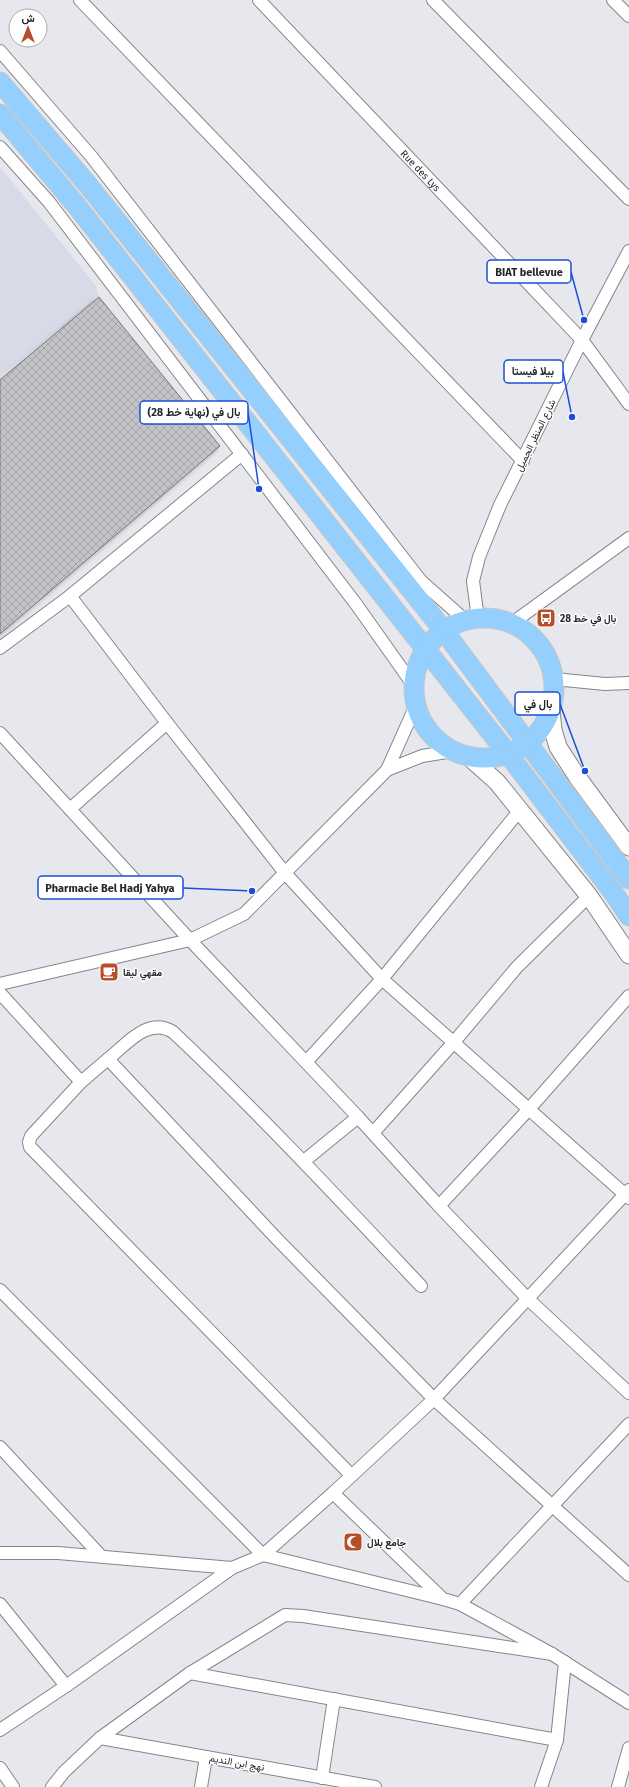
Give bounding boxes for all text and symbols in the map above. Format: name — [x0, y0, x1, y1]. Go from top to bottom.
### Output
north arrow — [8, 8, 48, 48]
text: ش — [21, 12, 35, 25]
street label: Rue des Lys — [398, 148, 443, 194]
callout: BIAT bellevue — [487, 260, 571, 283]
text: BIAT bellevue — [495, 266, 563, 279]
callout: بيلا فيستا — [504, 360, 563, 383]
text: بيلا فيستا — [512, 365, 554, 378]
street label: شارع المنظر الجميل — [513, 397, 559, 473]
callout: بال في (نهاية خط 28) — [140, 401, 248, 424]
text: بال في (نهاية خط 28) — [148, 406, 240, 421]
bus stop icon: بال في خط 28 — [535, 607, 557, 629]
place label: بال في خط 28 — [560, 613, 616, 627]
callout: بال في — [515, 692, 560, 715]
text: بال في — [524, 698, 552, 713]
callout: Pharmacie Bel Hadj Yahya — [38, 876, 183, 899]
text: Pharmacie Bel Hadj Yahya — [45, 882, 175, 895]
cafe icon: مقهي ليقا — [98, 961, 120, 983]
place label: مقهي ليقا — [123, 967, 163, 981]
mosque icon: جامع بلال — [342, 1531, 364, 1553]
place label: جامع بلال — [367, 1537, 406, 1550]
street label: نهج ابن النديم — [208, 1752, 266, 1774]

